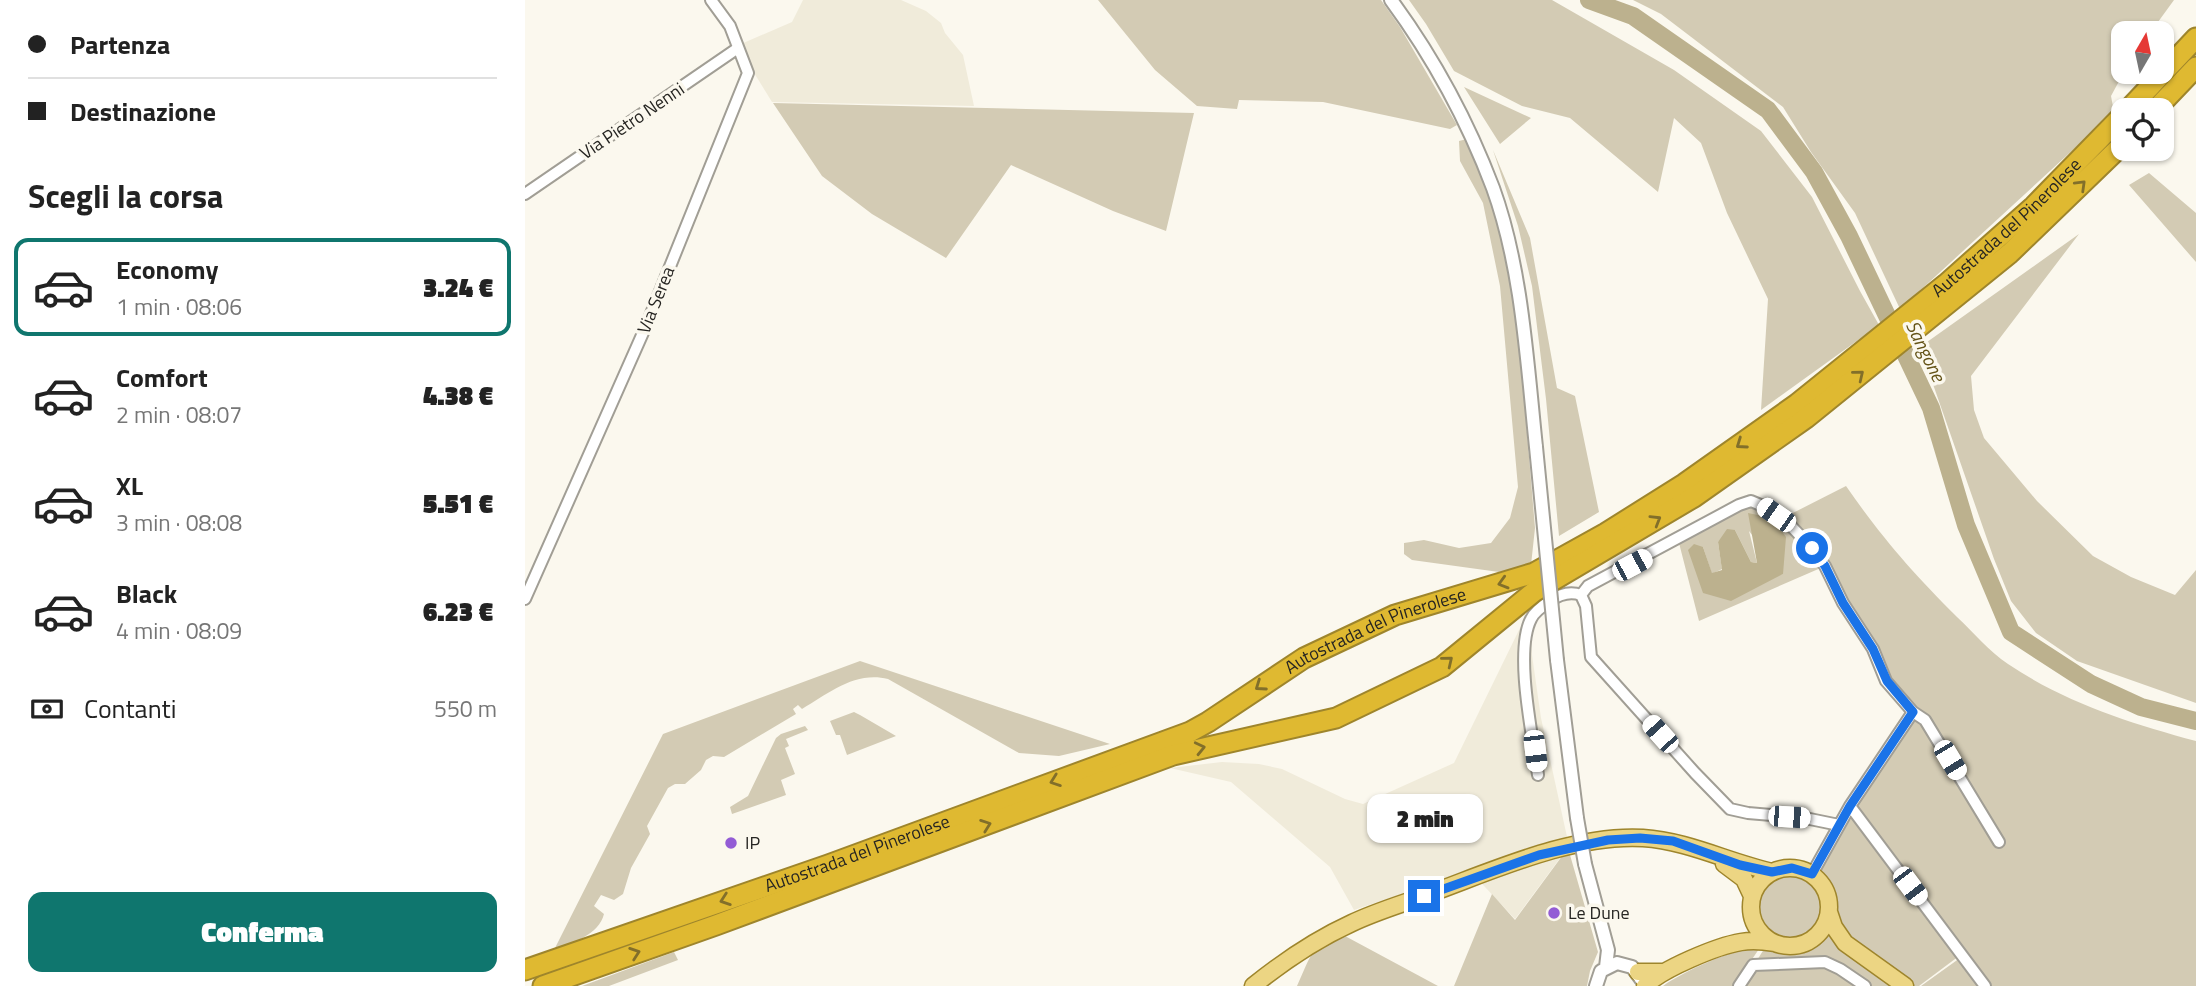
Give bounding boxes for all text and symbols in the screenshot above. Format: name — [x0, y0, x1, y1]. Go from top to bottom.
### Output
north arrow — [2111, 21, 2173, 84]
map controls — [2111, 21, 2174, 161]
text: Partenza — [70, 25, 170, 64]
street label: Via Pietro Nenni — [574, 75, 690, 166]
text: Destinazione — [70, 92, 216, 131]
button: locate — [2111, 98, 2174, 161]
street label: Autostrada del Pinerolese — [1926, 151, 2087, 304]
text: Scegli la corsa — [28, 172, 223, 220]
one-way arrow — [2072, 181, 2085, 194]
text: Economy — [116, 250, 218, 289]
icon: car — [32, 256, 95, 319]
street label: Via Serea — [630, 262, 681, 338]
text: 3.24 € — [423, 268, 493, 307]
text: 1 min · 08:06 — [116, 289, 242, 324]
water label: Sangone — [1899, 315, 1954, 387]
text: Comfort — [116, 358, 208, 397]
icon: car — [32, 364, 95, 427]
one-way arrow — [1852, 371, 1864, 384]
text: 4.38 € — [423, 376, 493, 415]
text: 2 min · 08:07 — [116, 397, 242, 432]
one-way arrow — [1736, 436, 1749, 448]
text: XL — [116, 466, 143, 505]
icon: car — [32, 472, 95, 535]
text: 5.51 € — [423, 484, 493, 523]
car — [1753, 494, 1800, 536]
text: 3 min · 08:08 — [116, 505, 242, 540]
one-way arrow — [1649, 516, 1662, 529]
route start — [1796, 532, 1828, 564]
car — [1609, 546, 1656, 584]
text: Black — [116, 574, 177, 613]
one-way arrow — [1497, 575, 1509, 590]
icon: car — [32, 580, 95, 643]
street label: Autostrada del Pinerolese — [1279, 580, 1469, 680]
text: 6.23 € — [423, 592, 493, 631]
text: 4 min · 08:09 — [116, 613, 242, 648]
one-way arrow — [1441, 657, 1453, 670]
one-way arrow — [1255, 678, 1268, 690]
text: Contanti — [84, 689, 176, 728]
icon: cash — [28, 690, 66, 728]
text: 550 m — [434, 691, 497, 726]
car — [1639, 711, 1682, 757]
car — [1523, 729, 1548, 773]
car — [1931, 737, 1970, 783]
one-way arrow — [1194, 742, 1206, 757]
one-way arrow — [1049, 773, 1061, 787]
callout: 2 min — [1366, 794, 1482, 844]
text: 2 min — [1396, 801, 1454, 836]
car — [1768, 805, 1811, 829]
street label: Autostrada del Pinerolese — [761, 807, 953, 899]
one-way arrow — [979, 819, 991, 833]
place label: IP — [745, 829, 760, 856]
marker: IP — [723, 835, 739, 851]
car — [1889, 863, 1932, 909]
route end — [1408, 880, 1440, 912]
button: Conferma — [28, 892, 497, 972]
one-way arrow — [720, 892, 732, 906]
place label: Le Dune — [1568, 899, 1630, 926]
marker: Le Dune — [1546, 905, 1562, 921]
one-way arrow — [629, 947, 641, 961]

